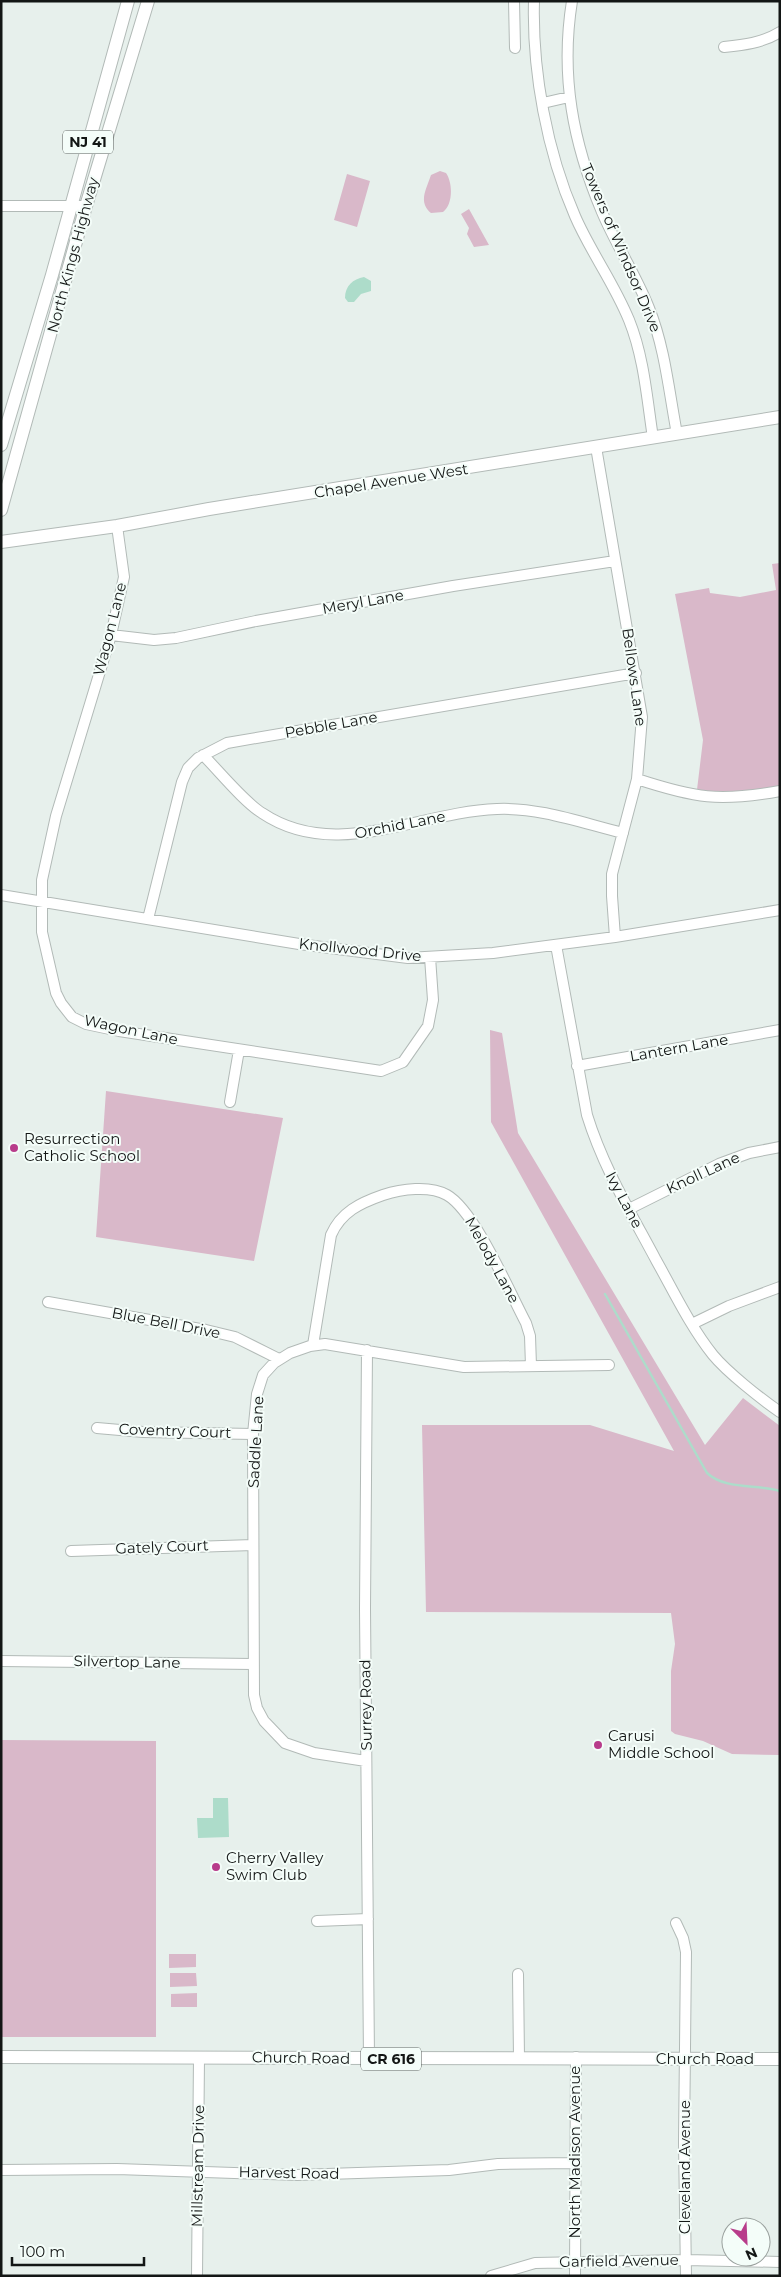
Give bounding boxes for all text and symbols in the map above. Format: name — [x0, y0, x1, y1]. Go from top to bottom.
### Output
road number: NJ 41 — [63, 130, 113, 154]
street label: Towers of Windsor Drive — [577, 161, 666, 335]
street label: North Kings Highway — [43, 174, 103, 335]
street label: Chapel Avenue West — [313, 459, 469, 502]
street label: Wagon Lane — [89, 580, 130, 677]
street label: Meryl Lane — [321, 585, 405, 618]
street label: Bellows Lane — [618, 627, 651, 727]
street label: Pebble Lane — [283, 707, 379, 742]
street label: Orchid Lane — [353, 806, 447, 843]
street label: Knollwood Drive — [298, 934, 422, 965]
street label: Wagon Lane — [83, 1010, 180, 1049]
street label: Lantern Lane — [628, 1030, 730, 1066]
place label: Resurrection Catholic School — [24, 1129, 140, 1165]
marker: Resurrection Catholic School — [8, 1142, 20, 1154]
street label: Knoll Lane — [663, 1147, 743, 1198]
street label: Ivy Lane — [602, 1168, 647, 1231]
street label: Melody Lane — [461, 1213, 524, 1306]
street label: Blue Bell Drive — [110, 1303, 222, 1342]
street label: Saddle Lane — [244, 1395, 267, 1489]
street label: Coventry Court — [118, 1419, 232, 1442]
street label: Gately Court — [115, 1535, 209, 1558]
street label: Silvertop Lane — [73, 1651, 181, 1672]
street label: Surrey Road — [355, 1659, 376, 1751]
place label: Carusi Middle School — [608, 1726, 714, 1762]
marker: Carusi Middle School — [592, 1739, 604, 1751]
place label: Cherry Valley Swim Club — [226, 1848, 324, 1884]
marker: Cherry Valley Swim Club — [210, 1861, 222, 1873]
street label: Church Road — [252, 2047, 350, 2068]
road number: CR 616 — [361, 2048, 421, 2070]
street label: Church Road — [656, 2049, 754, 2068]
street label: North Madison Avenue — [565, 2066, 584, 2238]
street label: Cleveland Avenue — [675, 2100, 694, 2234]
street label: Millstream Drive — [187, 2105, 208, 2227]
street label: Harvest Road — [238, 2162, 340, 2183]
north arrow — [721, 2217, 771, 2267]
scale bar — [12, 2234, 145, 2266]
text: 100 m — [20, 2242, 65, 2261]
text: N — [742, 2243, 760, 2264]
street label: Garfield Avenue — [559, 2250, 679, 2271]

